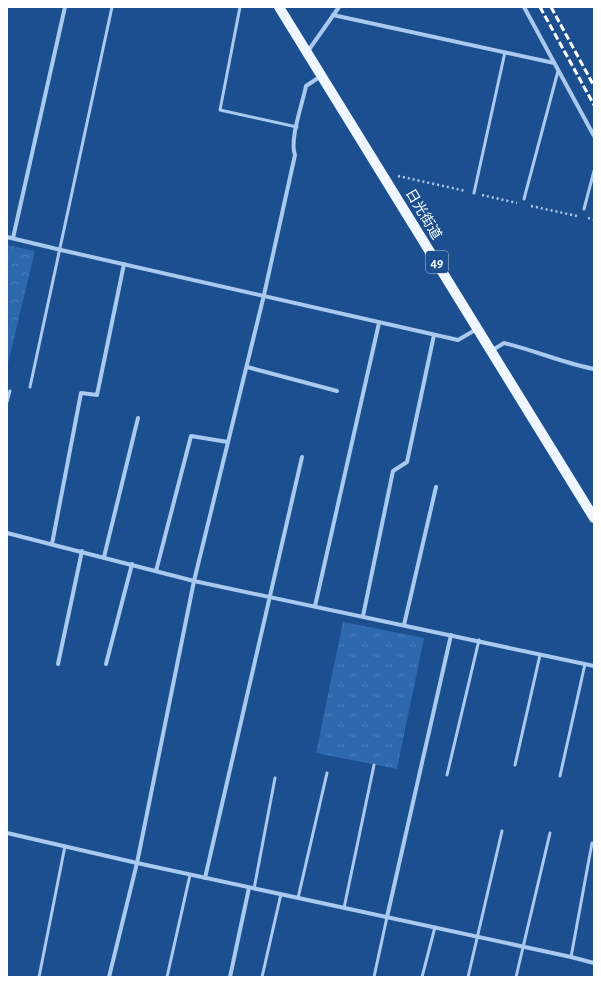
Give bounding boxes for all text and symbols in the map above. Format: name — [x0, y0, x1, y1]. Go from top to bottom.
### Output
street label: 日光街道 — [403, 186, 444, 242]
road number: 49 — [426, 251, 448, 273]

